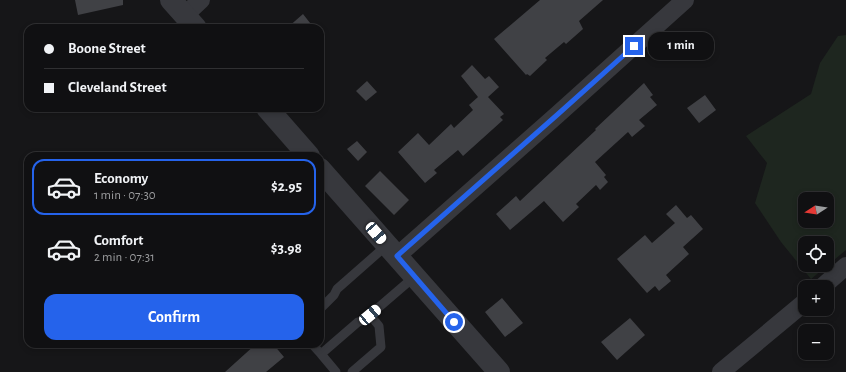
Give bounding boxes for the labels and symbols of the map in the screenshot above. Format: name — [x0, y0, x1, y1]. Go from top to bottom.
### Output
callout: 1 min — [648, 32, 714, 60]
route end — [625, 37, 643, 55]
north arrow — [798, 192, 834, 228]
car — [364, 220, 388, 246]
car — [357, 303, 383, 327]
route start — [445, 313, 463, 331]

